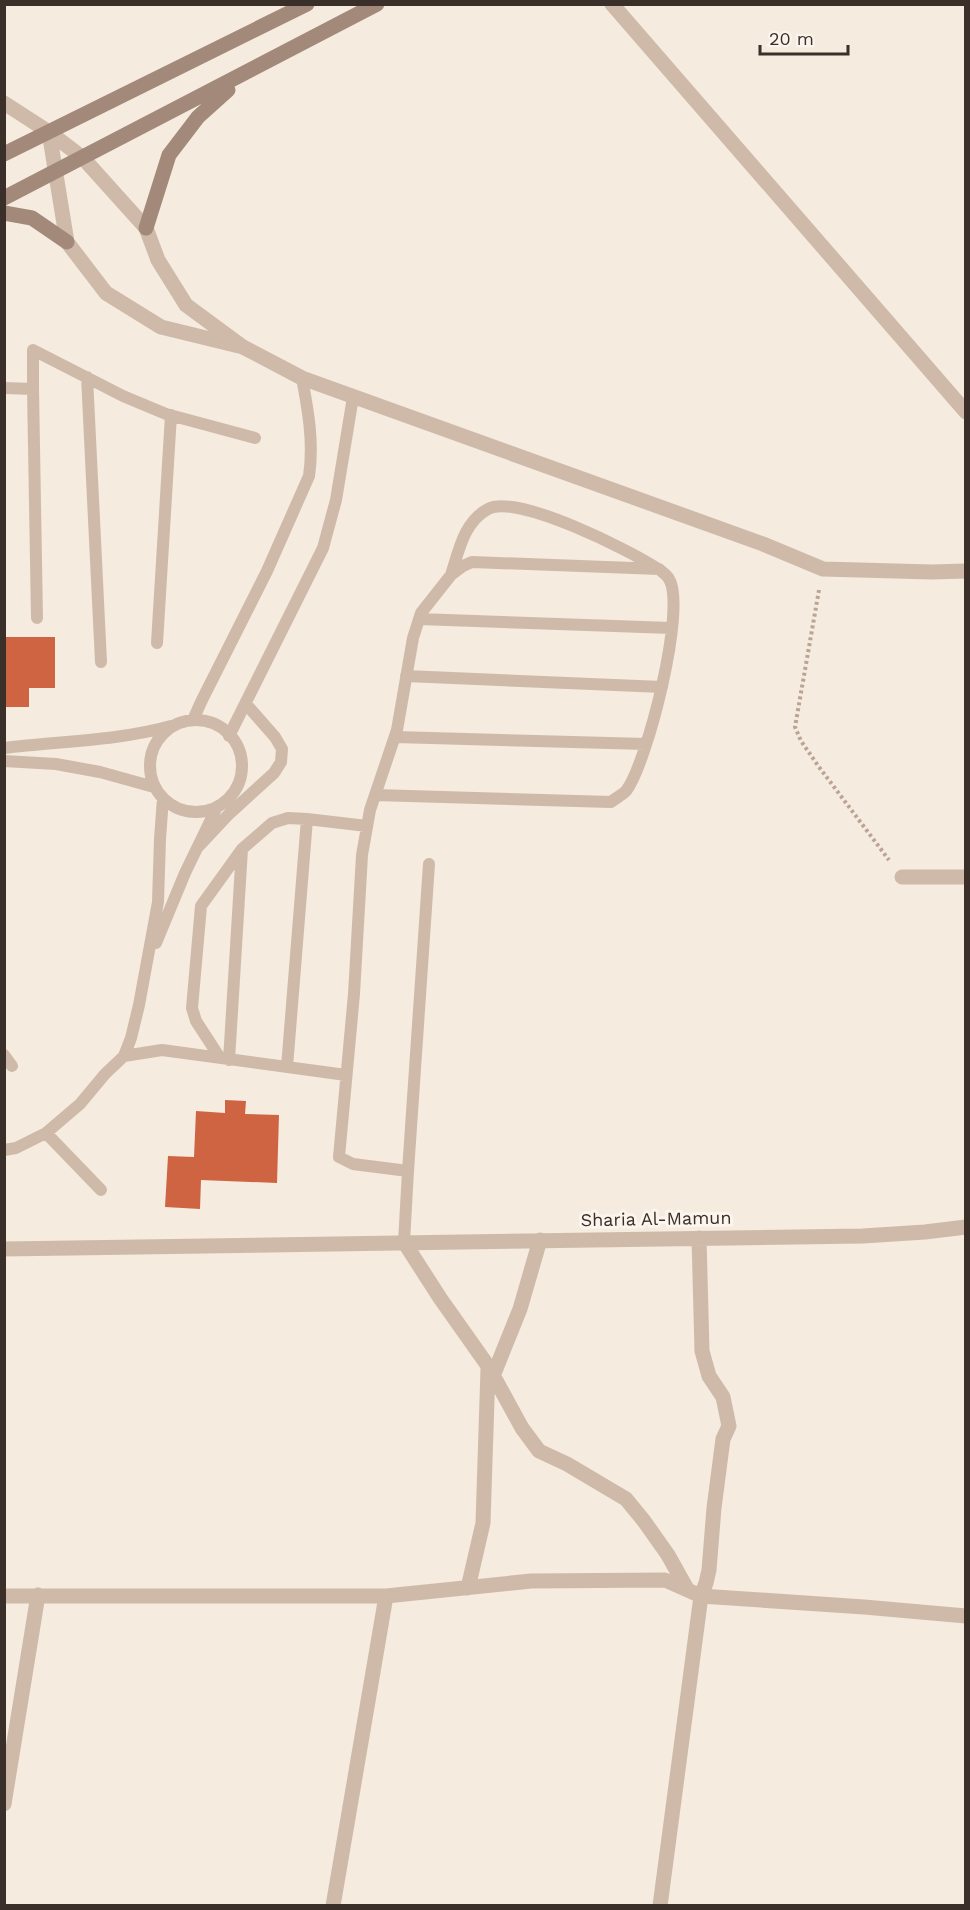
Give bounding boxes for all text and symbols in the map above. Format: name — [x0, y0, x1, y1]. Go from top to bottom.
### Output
scale bar — [760, 18, 848, 56]
text: 20 m — [769, 28, 814, 49]
street label: Sharia Al-Mamun — [580, 1207, 732, 1230]

